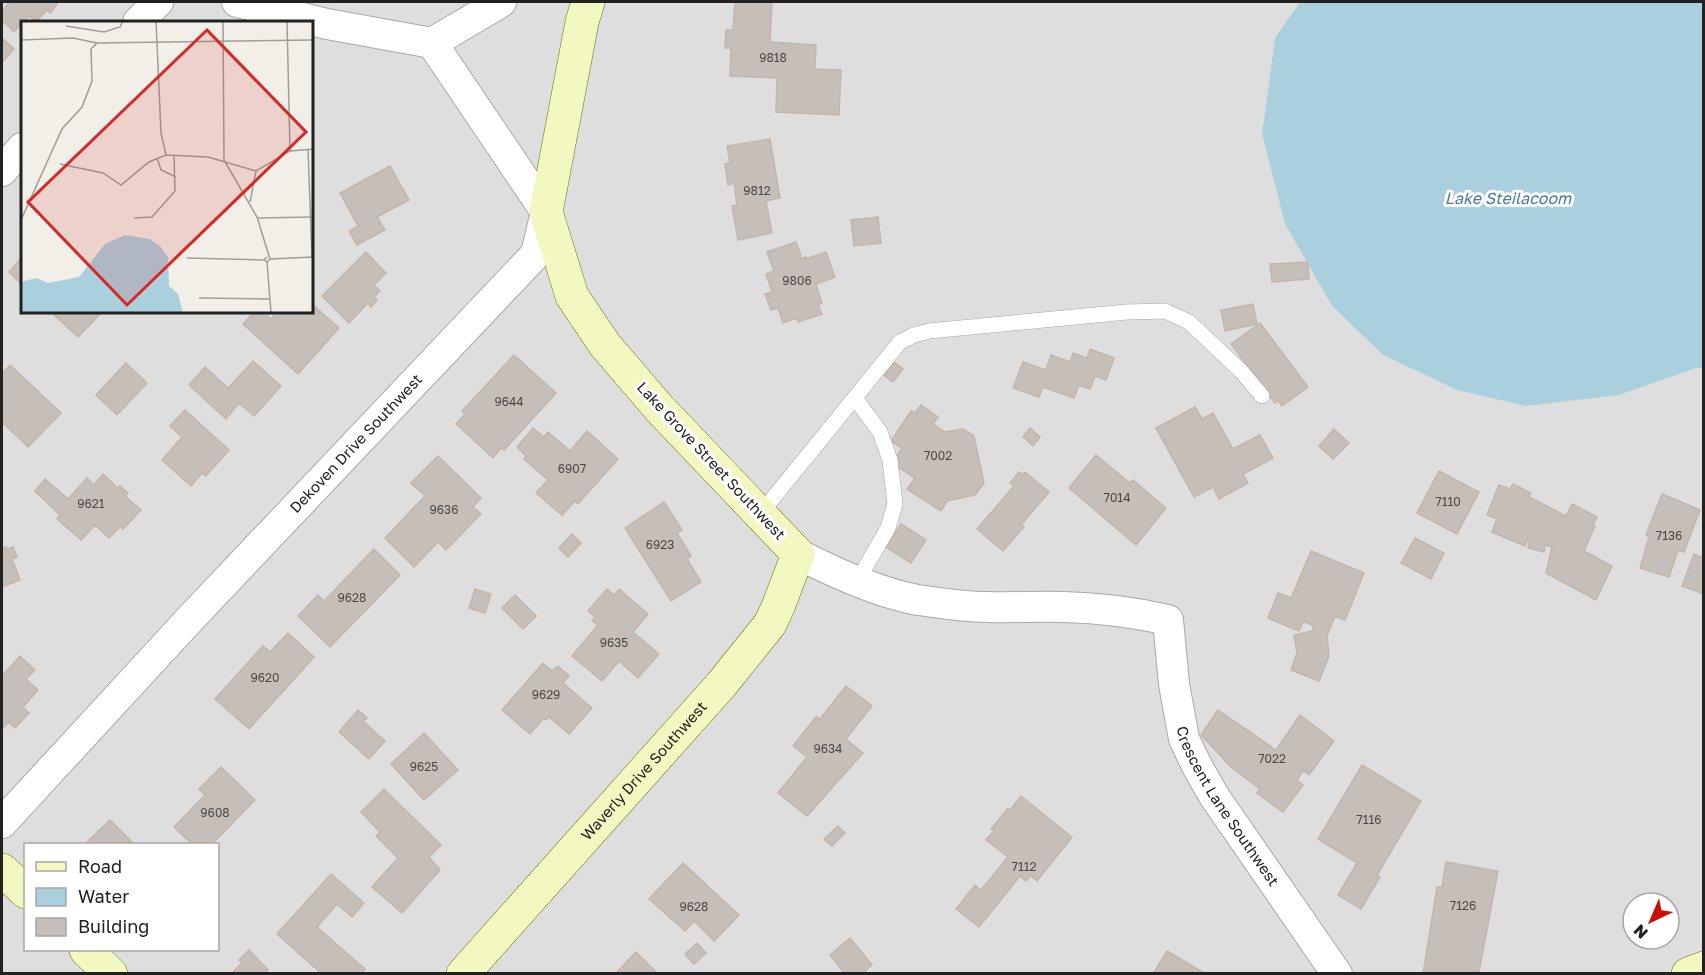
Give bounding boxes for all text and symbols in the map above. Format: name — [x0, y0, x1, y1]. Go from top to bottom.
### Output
inset map — [21, 21, 314, 314]
house number: 9818 — [759, 50, 787, 65]
house number: 9812 — [743, 183, 771, 198]
water label: Lake Steilacoom — [1445, 188, 1572, 208]
house number: 9806 — [782, 273, 812, 288]
street label: Dekoven Drive Southwest — [286, 370, 425, 516]
street label: Lake Grove Street Southwest — [634, 378, 790, 543]
house number: 9644 — [494, 394, 524, 409]
house number: 7002 — [924, 448, 952, 463]
house number: 6907 — [558, 461, 586, 476]
house number: 7014 — [1104, 490, 1130, 505]
house number: 7110 — [1435, 494, 1461, 509]
house number: 9621 — [77, 496, 105, 511]
house number: 9636 — [430, 502, 458, 517]
house number: 7136 — [1656, 528, 1682, 543]
house number: 6923 — [646, 537, 674, 552]
house number: 9628 — [338, 590, 366, 605]
house number: 9635 — [600, 635, 628, 650]
house number: 9620 — [251, 670, 279, 685]
house number: 9629 — [532, 687, 560, 702]
street label: Waverly Drive Southwest — [577, 697, 710, 843]
street label: Crescent Lane Southwest — [1174, 725, 1283, 889]
house number: 9634 — [814, 741, 842, 756]
house number: 7022 — [1258, 751, 1286, 766]
house number: 9625 — [410, 759, 438, 774]
house number: 9608 — [200, 805, 230, 820]
house number: 7116 — [1356, 812, 1382, 827]
legend — [24, 843, 219, 951]
text: Road — [78, 855, 122, 877]
house number: 7112 — [1012, 859, 1037, 874]
text: Water — [78, 885, 129, 907]
north arrow — [1621, 891, 1681, 951]
house number: 7126 — [1450, 898, 1476, 913]
house number: 9628 — [680, 899, 708, 914]
text: Building — [78, 915, 149, 937]
text: N — [1629, 920, 1652, 943]

